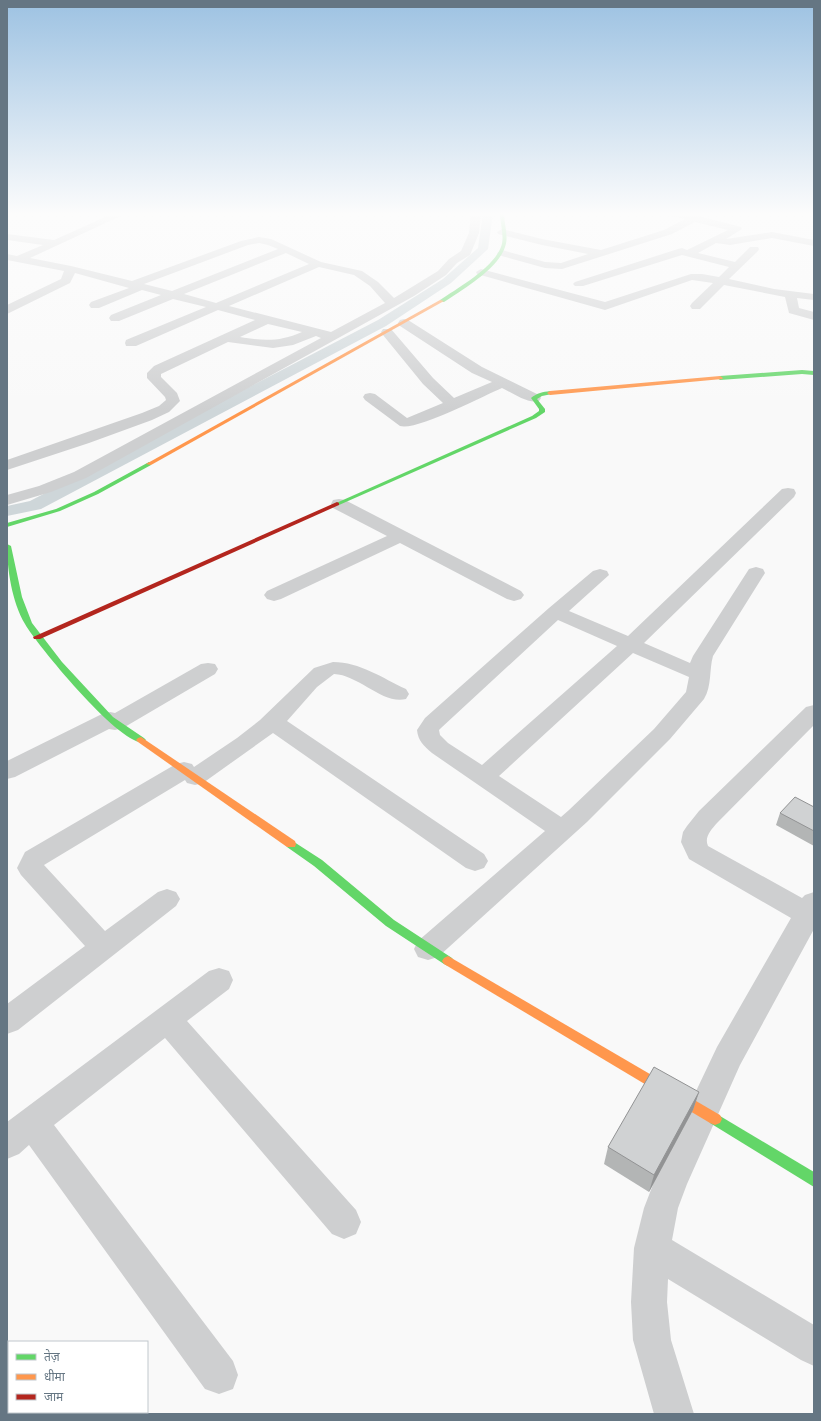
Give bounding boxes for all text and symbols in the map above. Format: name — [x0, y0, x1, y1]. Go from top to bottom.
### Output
legend — [8, 1341, 148, 1413]
text: तेज़ — [44, 1349, 61, 1364]
text: धीमा — [44, 1369, 66, 1384]
text: जाम — [44, 1389, 64, 1404]

